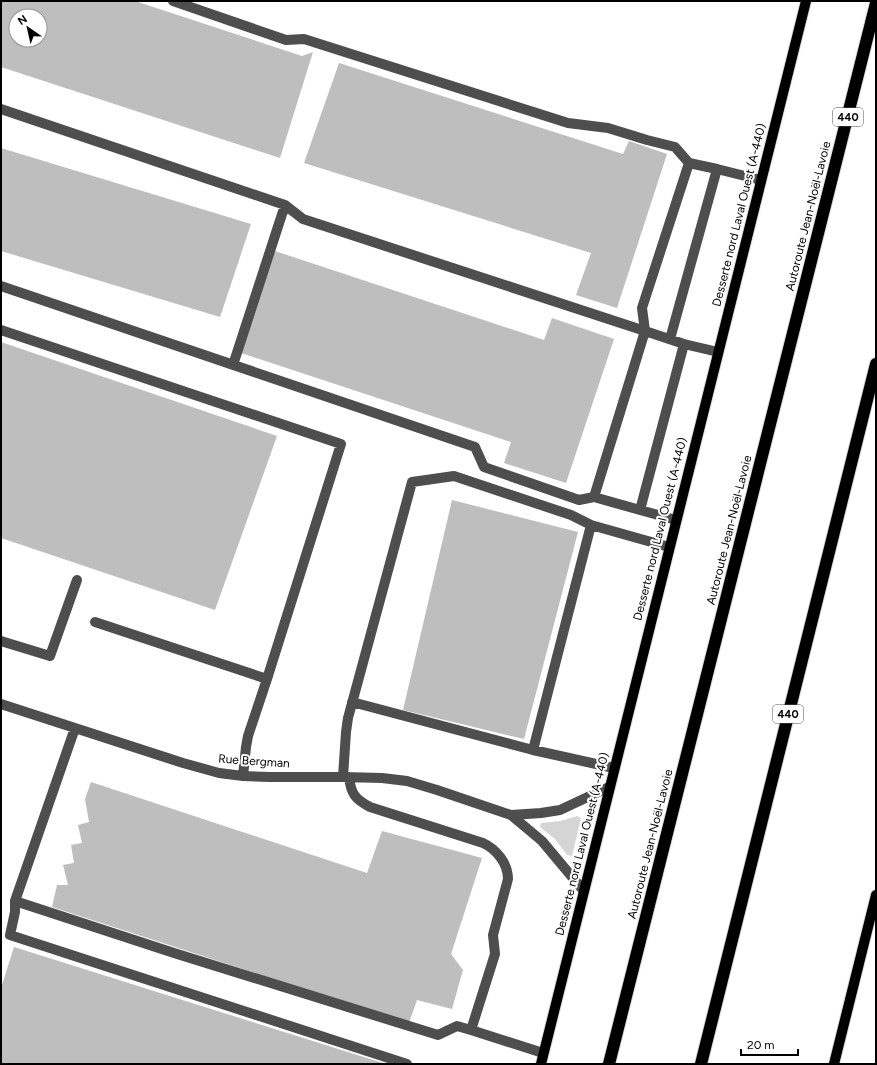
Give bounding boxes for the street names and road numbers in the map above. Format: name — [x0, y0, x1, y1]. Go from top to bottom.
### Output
road number: 440 — [833, 108, 863, 126]
street label: Desserte nord Laval Ouest (A-440) — [709, 122, 769, 308]
street label: Autoroute Jean-Noël-Lavoie — [783, 139, 833, 292]
street label: Desserte nord Laval Ouest (A-440) — [630, 436, 690, 622]
street label: Autoroute Jean-Noël-Lavoie — [704, 453, 754, 606]
road number: 440 — [773, 705, 803, 723]
street label: Desserte nord Laval Ouest (A-440) — [552, 751, 612, 937]
street label: Rue Bergman — [218, 752, 291, 771]
street label: Autoroute Jean-Noël-Lavoie — [625, 767, 675, 920]

